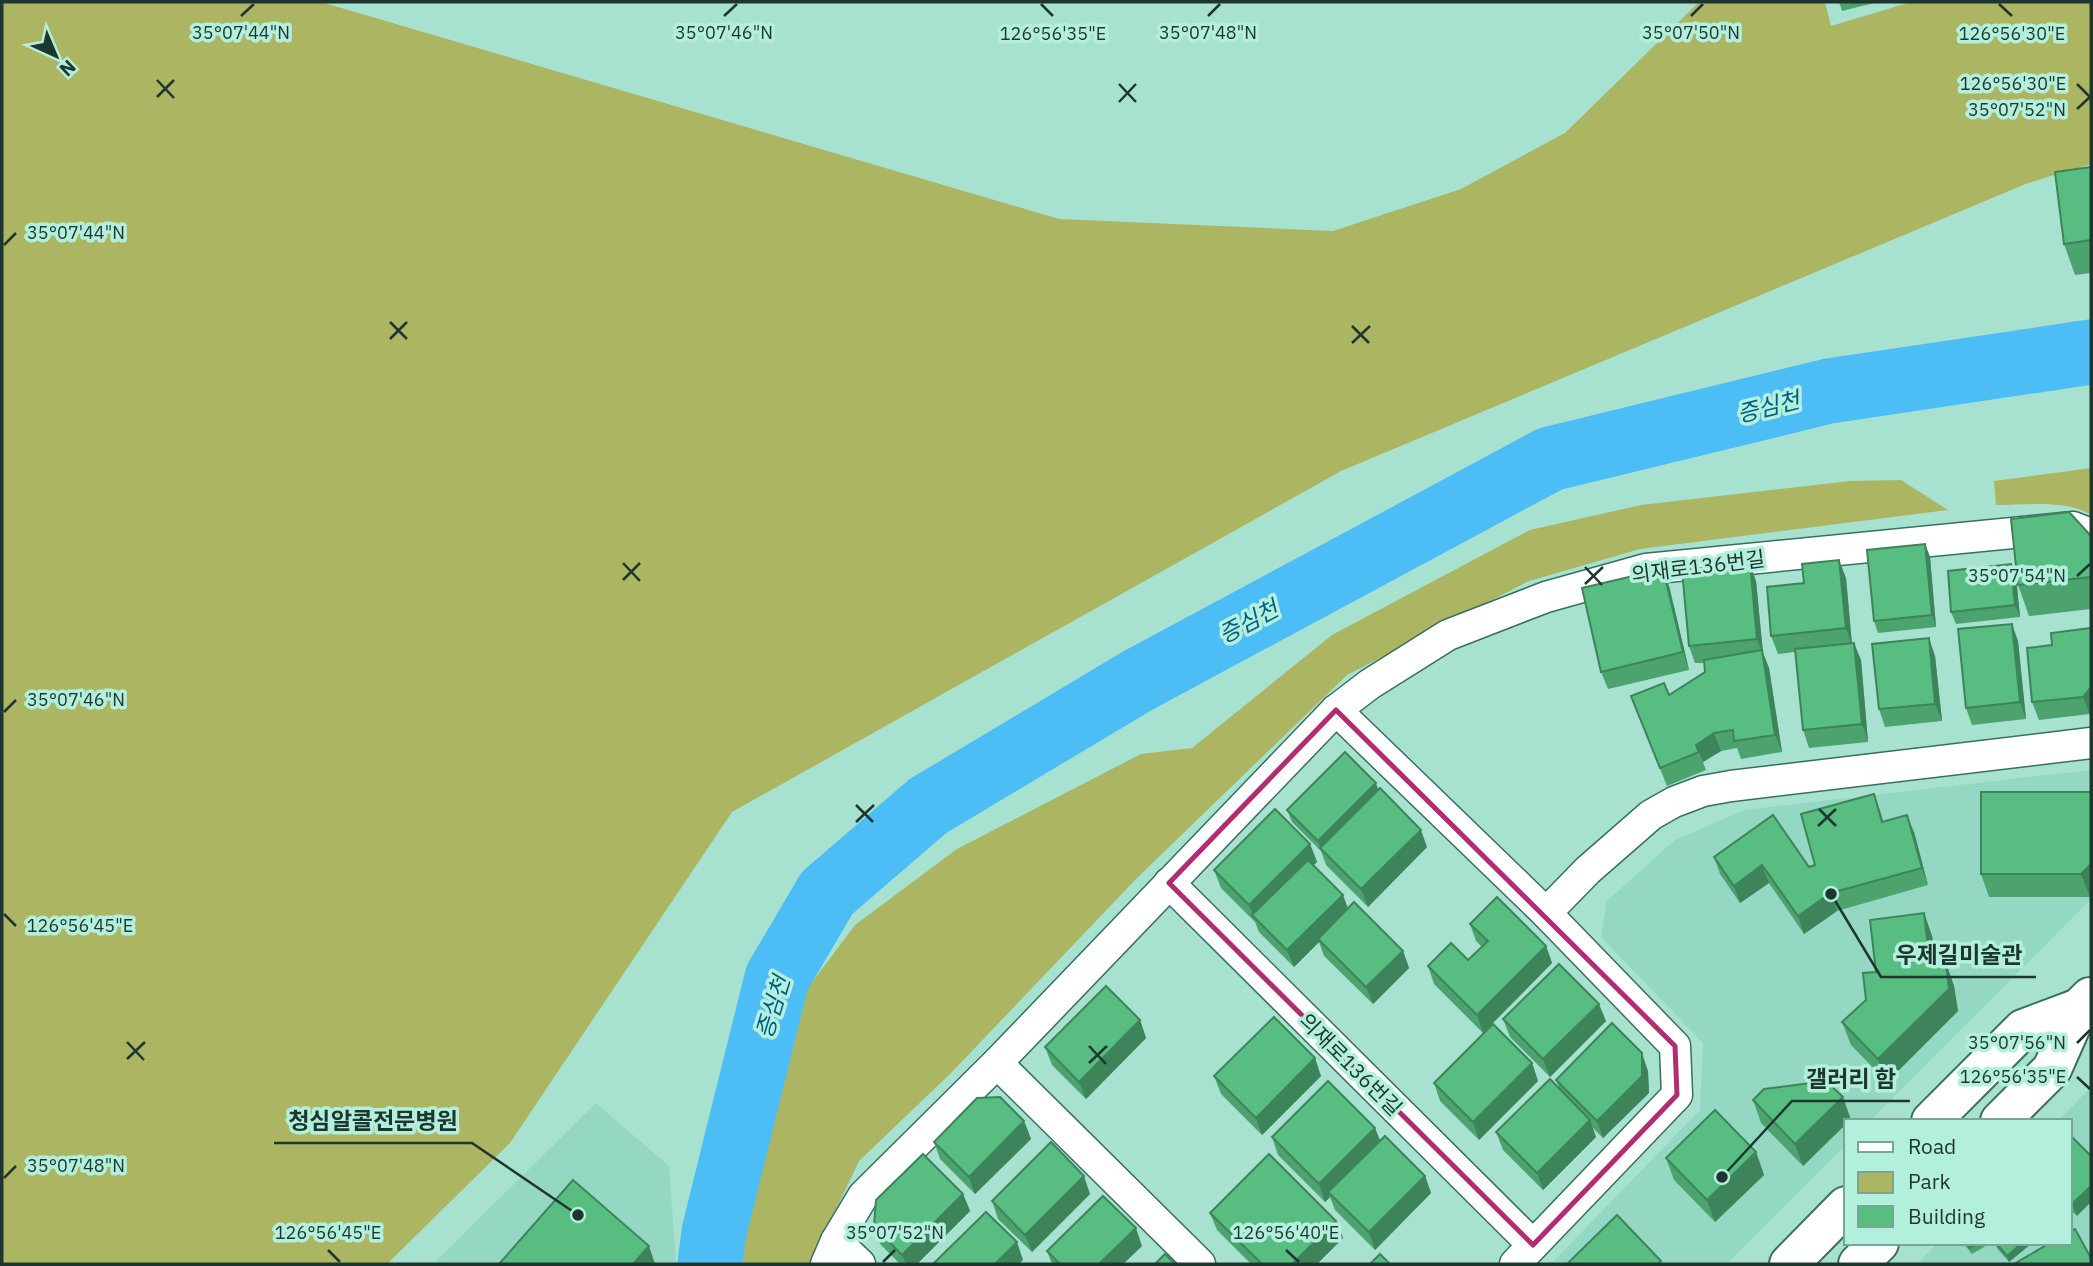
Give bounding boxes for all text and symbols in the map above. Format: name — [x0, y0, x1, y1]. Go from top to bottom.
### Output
north arrow — [21, 21, 91, 91]
text: 35°07'44"N — [192, 21, 290, 44]
text: 35°07'46"N — [675, 21, 773, 44]
text: 35°07'48"N — [1159, 21, 1257, 44]
text: 35°07'50"N — [1642, 21, 1740, 44]
text: 126°56'35"E — [1000, 22, 1106, 45]
text: 126°56'30"E — [1959, 22, 2065, 45]
text: N — [55, 55, 81, 82]
text: 126°56'30"E — [1960, 72, 2066, 95]
text: 35°07'52"N — [1968, 98, 2066, 121]
text: 35°07'44"N — [27, 221, 125, 244]
water label: 증심천 — [1734, 383, 1805, 428]
street label: 의재로136번길 — [1630, 544, 1766, 588]
text: 35°07'54"N — [1968, 564, 2066, 587]
water label: 증심천 — [1213, 592, 1286, 649]
text: 35°07'46"N — [27, 688, 125, 711]
text: 126°56'45"E — [27, 914, 133, 937]
callout: 우제길미술관 — [1881, 933, 2036, 977]
text: 우제길미술관 — [1896, 939, 2022, 969]
water label: 증심천 — [748, 970, 796, 1042]
street label: 의재로136번길 — [1294, 1007, 1408, 1121]
text: 35°07'56"N — [1968, 1031, 2066, 1054]
callout: 갤러리 함 — [1792, 1057, 1910, 1101]
text: 갤러리 함 — [1806, 1063, 1896, 1093]
text: 126°56'35"E — [1960, 1065, 2066, 1088]
callout: 청심알콜전문병원 — [274, 1099, 472, 1143]
text: 청심알콜전문병원 — [288, 1105, 458, 1135]
legend — [1844, 1119, 2072, 1245]
text: Road — [1908, 1132, 1956, 1160]
text: 35°07'48"N — [27, 1154, 125, 1177]
text: Park — [1908, 1167, 1951, 1195]
text: Building — [1908, 1202, 1985, 1230]
text: 126°56'45"E — [275, 1221, 381, 1244]
text: 35°07'52"N — [846, 1221, 944, 1244]
text: 126°56'40"E — [1233, 1221, 1339, 1244]

